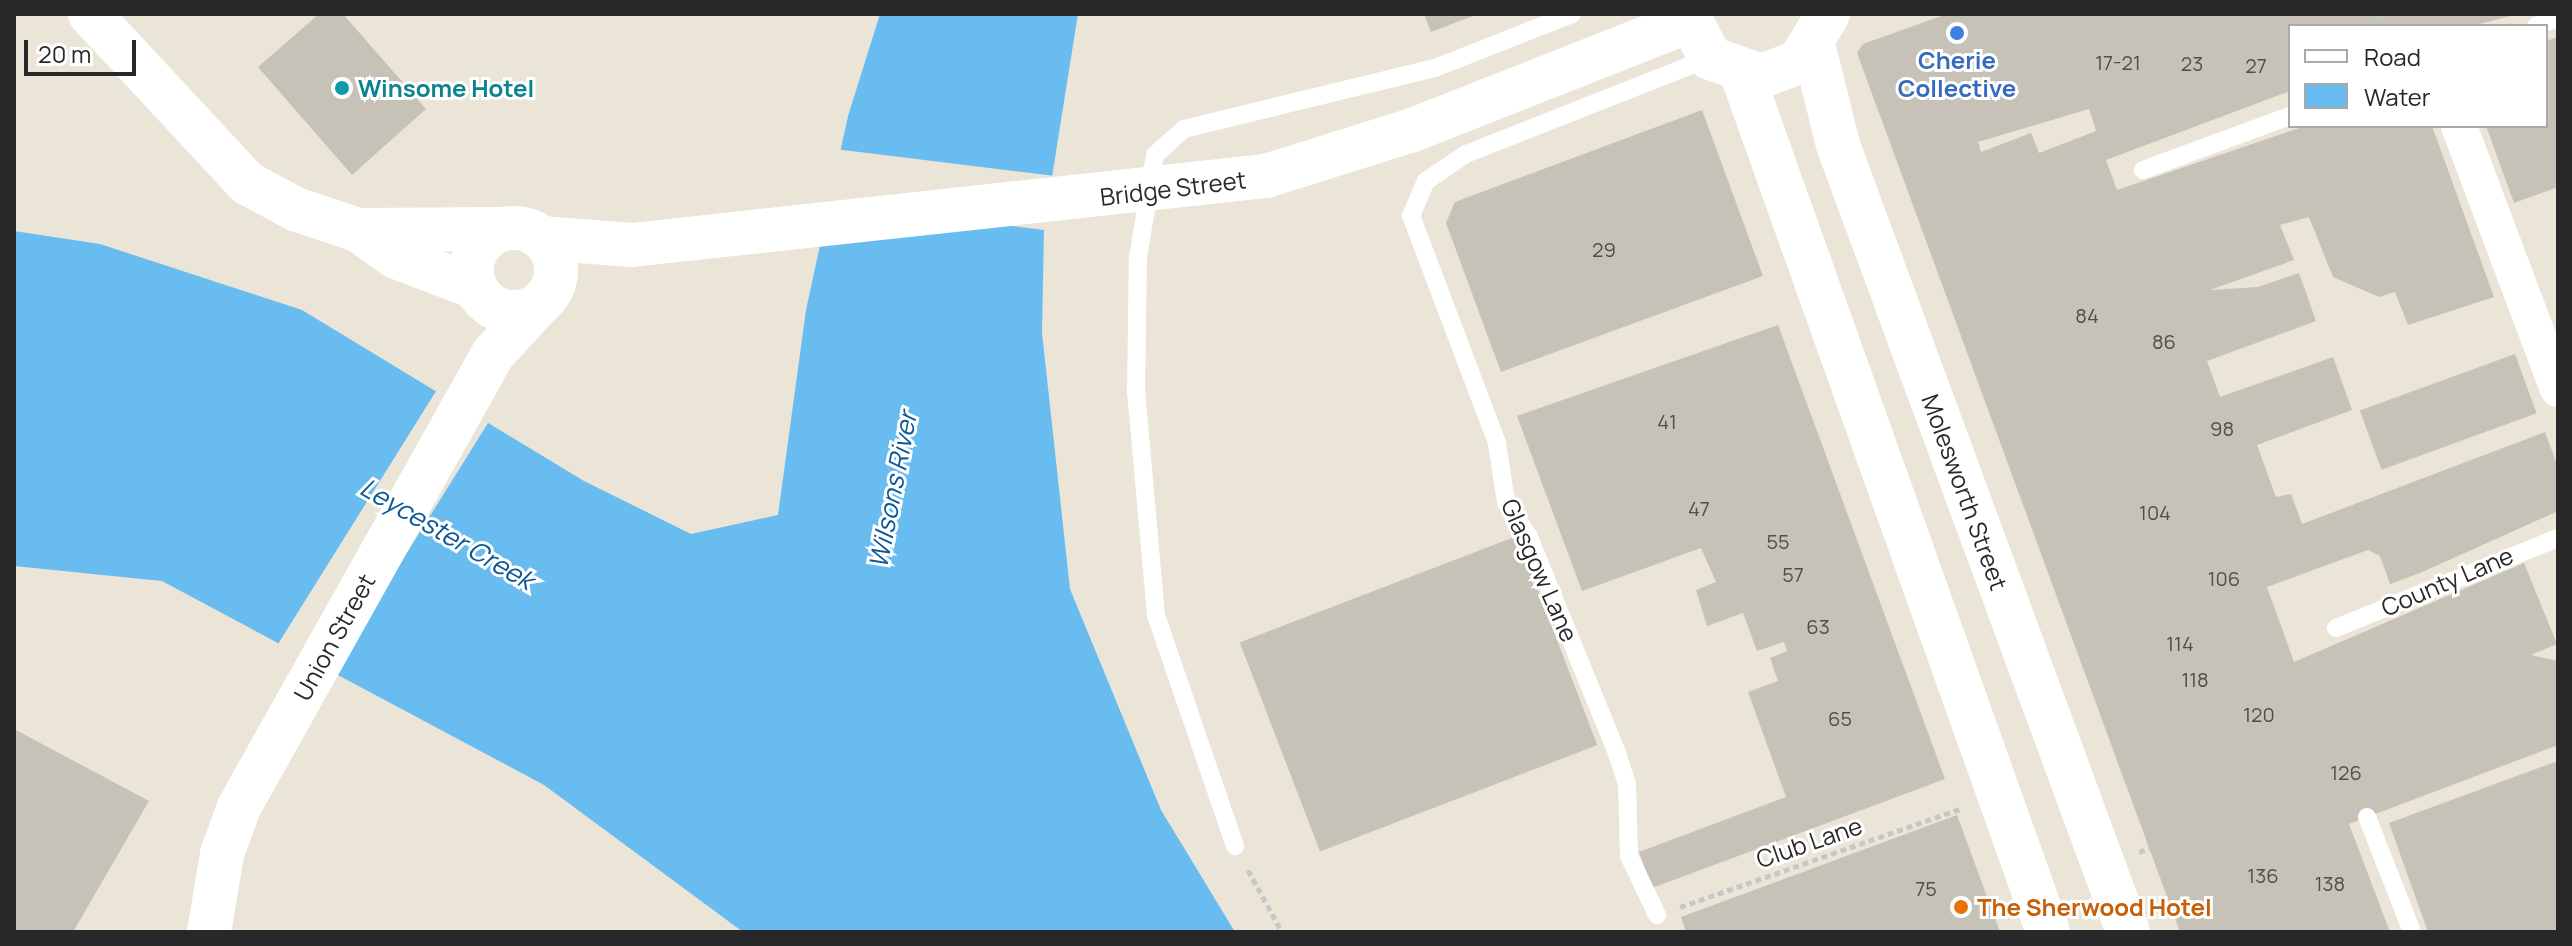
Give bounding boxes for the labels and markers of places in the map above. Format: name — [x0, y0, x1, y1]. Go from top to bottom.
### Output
marker: Cherie Collective — [1948, 24, 1966, 42]
place label: Cherie Collective — [1898, 46, 2016, 102]
place label: Winsome Hotel — [358, 74, 534, 102]
marker: Winsome Hotel — [333, 79, 351, 97]
place label: The Sherwood Hotel — [1977, 893, 2212, 921]
marker: The Sherwood Hotel — [1952, 898, 1970, 916]

